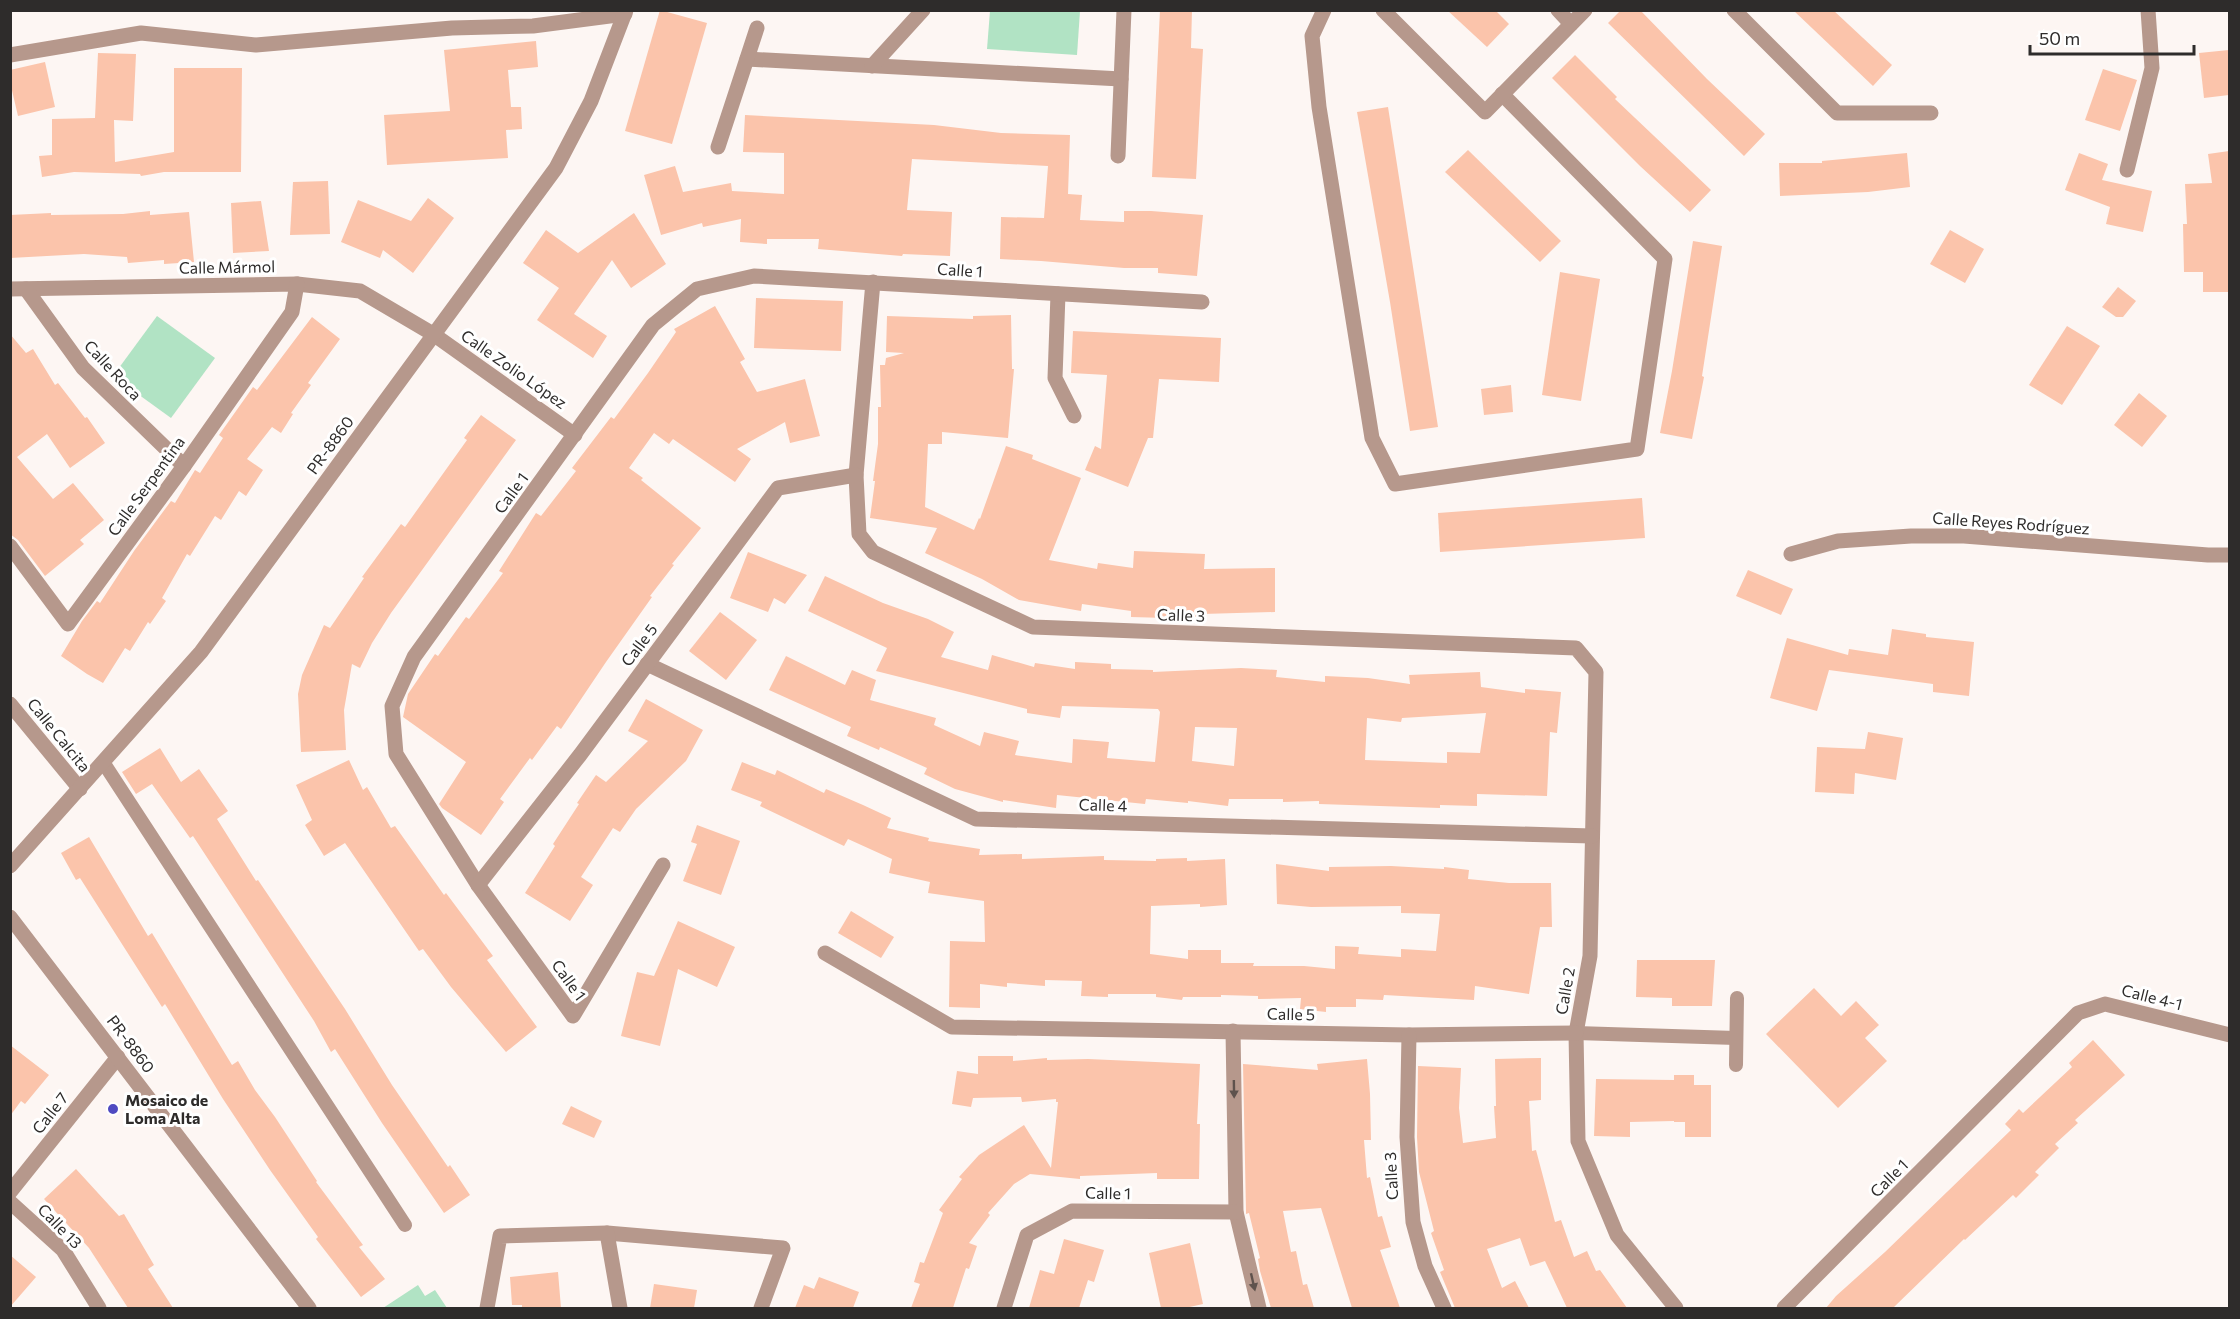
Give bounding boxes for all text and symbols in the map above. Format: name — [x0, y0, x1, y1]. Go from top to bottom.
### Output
scale bar — [2030, 18, 2194, 56]
text: 50 m — [2039, 27, 2080, 49]
street label: Calle Mármol — [179, 256, 275, 277]
street label: Calle 1 — [937, 258, 984, 281]
street label: Calle Zolio López — [458, 325, 571, 412]
street label: Calle Roca — [81, 336, 146, 404]
street label: PR-8860 — [302, 412, 357, 477]
street label: Calle Serpentina — [103, 432, 188, 539]
street label: Calle 1 — [489, 469, 532, 517]
street label: Calle Reyes Rodríguez — [1932, 508, 2090, 537]
street label: Calle 3 — [1157, 604, 1205, 625]
street label: Calle 5 — [617, 620, 661, 670]
street label: Calle Calcita — [24, 694, 95, 775]
street label: Calle 4 — [1078, 794, 1128, 815]
street label: Calle 1 — [548, 956, 591, 1004]
street label: Calle 2 — [1551, 966, 1578, 1016]
street label: Calle 4-1 — [2120, 980, 2185, 1013]
street label: Calle 5 — [1267, 1004, 1315, 1023]
street label: PR-8860 — [104, 1011, 159, 1076]
one-way arrow — [1229, 1080, 1239, 1099]
street label: Calle 7 — [28, 1088, 72, 1137]
place label: Mosaico de Loma Alta — [125, 1090, 208, 1127]
marker: Mosaico de Loma Alta — [106, 1102, 120, 1116]
street label: Calle 3 — [1380, 1152, 1401, 1201]
street label: Calle 1 — [1866, 1155, 1912, 1201]
street label: Calle 1 — [1085, 1183, 1131, 1202]
street label: Calle 13 — [34, 1199, 86, 1252]
one-way arrow — [1248, 1273, 1258, 1291]

